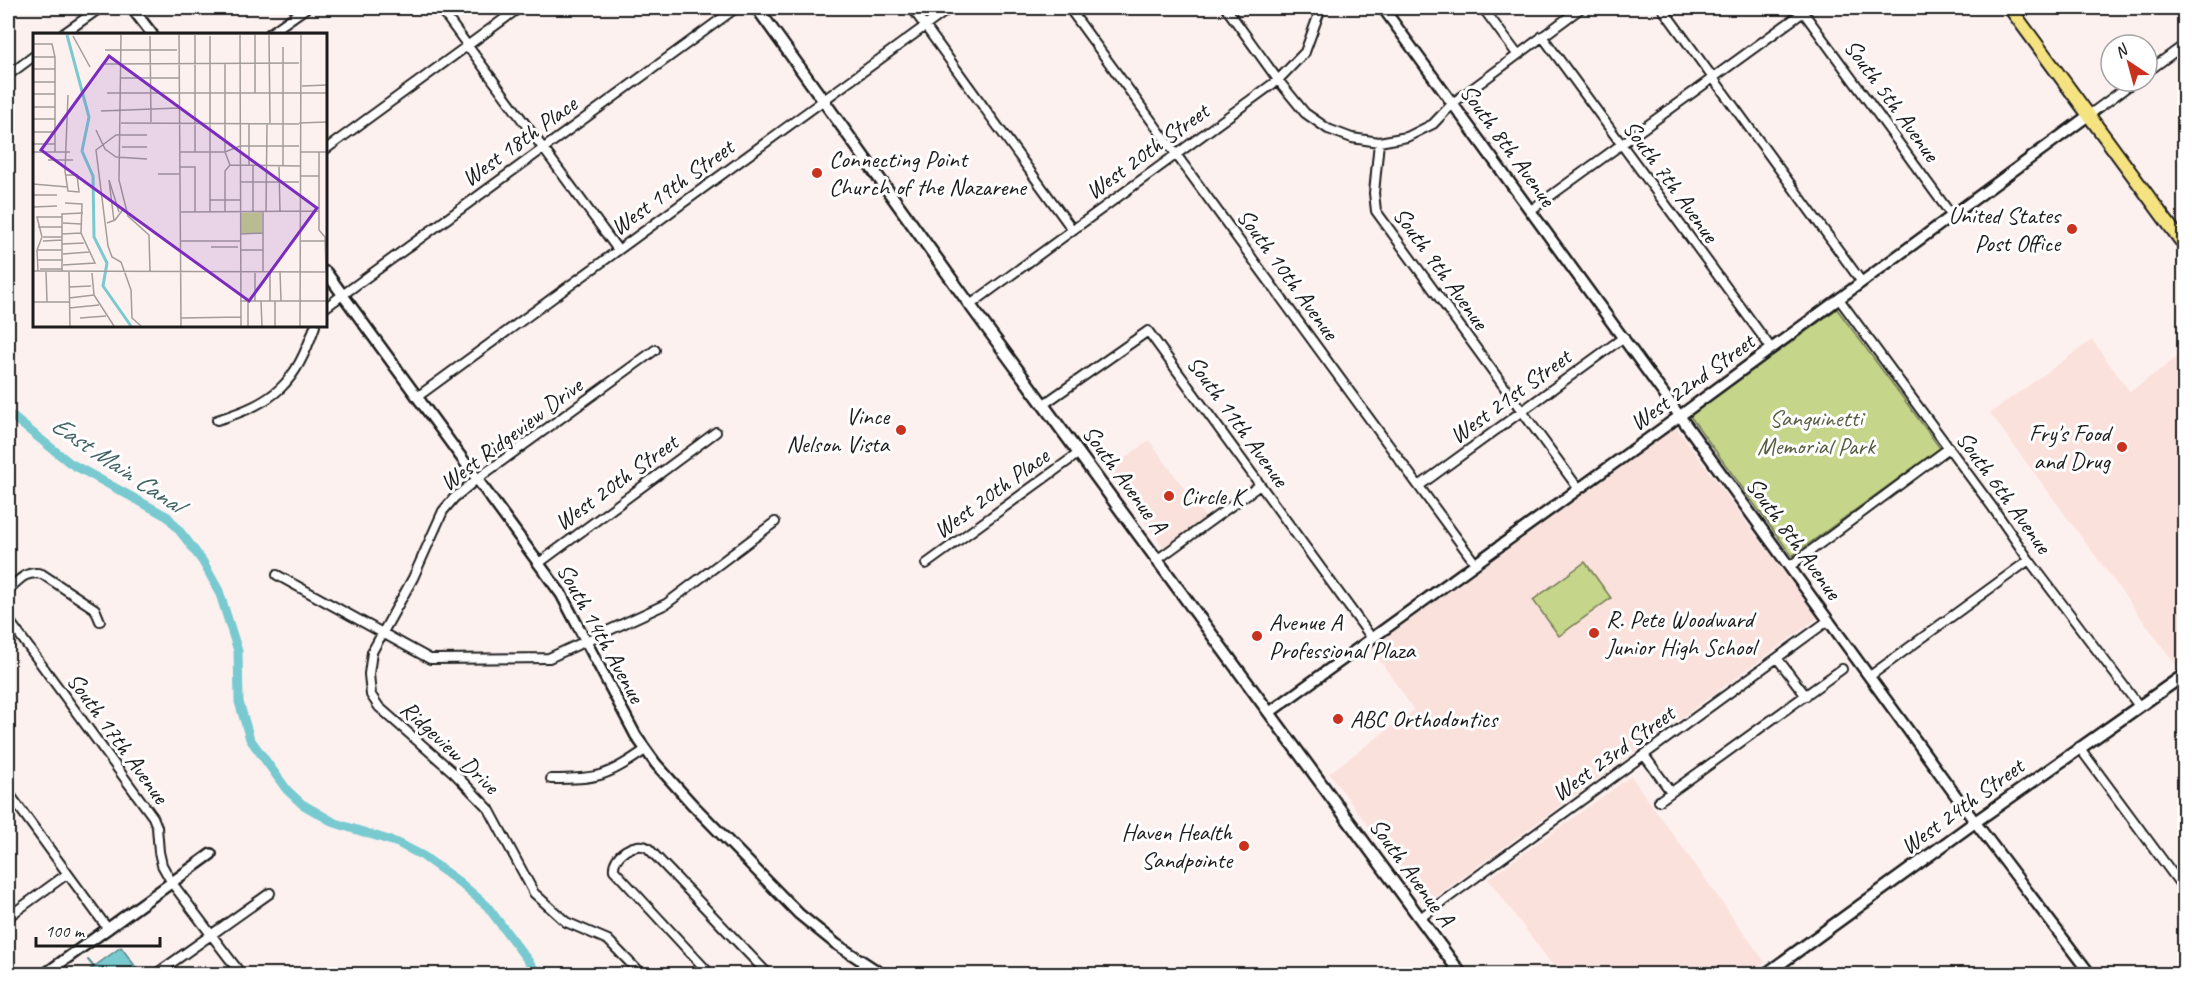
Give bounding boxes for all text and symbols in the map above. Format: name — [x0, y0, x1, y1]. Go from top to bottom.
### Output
inset map — [33, 33, 327, 327]
street label: South 5th Avenue — [1837, 33, 1948, 169]
north arrow — [2099, 33, 2159, 93]
text: N — [2111, 39, 2133, 63]
street label: South 8th Avenue — [1453, 78, 1564, 214]
street label: West 18th Place — [455, 88, 584, 193]
street label: West 20th Street — [1079, 95, 1216, 206]
street label: South 7th Avenue — [1616, 114, 1727, 250]
street label: West 19th Street — [604, 131, 741, 242]
place label: Connecting Point Church of the Nazarene — [829, 144, 1028, 202]
marker: Connecting Point Church of the Nazarene — [810, 166, 824, 180]
place label: United States Post Office — [1948, 200, 2062, 258]
street label: South 9th Avenue — [1386, 201, 1497, 337]
street label: South 10th Avenue — [1230, 203, 1347, 347]
marker: United States Post Office — [2065, 222, 2079, 236]
street label: West 22nd Street — [1624, 326, 1762, 437]
street label: West 21st Street — [1444, 341, 1578, 450]
street label: South 11th Avenue — [1180, 350, 1297, 494]
street label: West Ridgeview Drive — [434, 369, 590, 497]
place label: Vince Nelson Vista — [786, 401, 891, 459]
park label: Sanguinetti Memorial Park — [1757, 403, 1877, 461]
water label: East Main Canal — [45, 408, 196, 525]
place label: Fry's Food and Drug — [2029, 418, 2114, 476]
street label: South Avenue A — [1076, 419, 1175, 540]
marker: Vince Nelson Vista — [894, 423, 908, 437]
street label: South 6th Avenue — [1949, 425, 2060, 561]
street label: West 20th Street — [548, 426, 685, 537]
street label: West 20th Place — [927, 440, 1056, 545]
marker: Fry's Food and Drug — [2115, 440, 2129, 454]
street label: South 8th Avenue — [1739, 471, 1850, 607]
place label: Circle K — [1181, 481, 1249, 511]
marker: Circle K — [1162, 489, 1176, 503]
street label: South 14th Avenue — [550, 558, 653, 710]
place label: R. Pete Woodward Junior High School — [1605, 604, 1760, 662]
place label: Avenue A Professional Plaza — [1269, 607, 1416, 665]
marker: R. Pete Woodward Junior High School — [1587, 626, 1601, 640]
marker: Avenue A Professional Plaza — [1250, 629, 1264, 643]
street label: South 17th Avenue — [60, 667, 177, 811]
street label: Ridgeview Drive — [394, 694, 507, 802]
street label: West 23rd Street — [1546, 697, 1682, 808]
place label: ABC Orthodontics — [1350, 704, 1499, 734]
marker: ABC Orthodontics — [1331, 712, 1345, 726]
street label: West 24th Street — [1894, 750, 2031, 861]
street label: South Avenue A — [1363, 812, 1462, 933]
place label: Haven Health Sandpointe — [1121, 817, 1234, 875]
marker: Haven Health Sandpointe — [1237, 839, 1251, 853]
scale bar — [36, 910, 160, 948]
text: 100 m — [45, 920, 86, 942]

